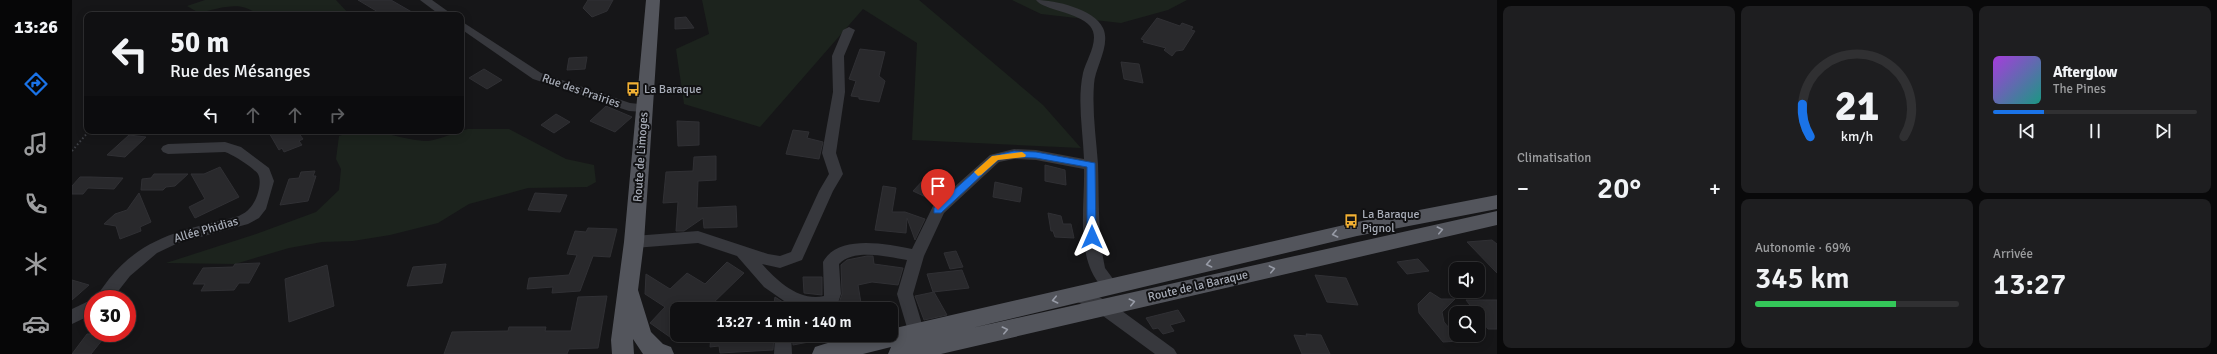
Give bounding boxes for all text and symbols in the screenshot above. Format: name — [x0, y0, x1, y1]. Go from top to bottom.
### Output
text: 13:26 — [14, 16, 58, 38]
text: 50 m — [170, 26, 229, 60]
icon: left — [104, 28, 156, 80]
text: Rue des Mésanges — [170, 60, 310, 82]
text: Afterglow — [2053, 63, 2117, 81]
icon: directions — [22, 70, 50, 98]
street label: Rue des Prairies — [540, 71, 622, 111]
bus stop icon: La Baraque — [625, 81, 641, 97]
text: 21 — [1835, 81, 1879, 132]
text: The Pines — [2053, 81, 2106, 97]
place label: La Baraque — [644, 82, 701, 97]
icon: left — [200, 104, 222, 126]
icon: ahead — [242, 104, 264, 126]
icon: ahead — [284, 104, 306, 126]
icon: right — [326, 104, 348, 126]
street label: Route de Limoges — [630, 111, 652, 203]
icon: previous — [2016, 120, 2038, 142]
icon: pause — [2084, 120, 2106, 142]
icon: next — [2152, 120, 2174, 142]
text: km/h — [1841, 128, 1873, 145]
icon: music — [22, 130, 50, 158]
text: Climatisation — [1517, 150, 1591, 166]
pin — [921, 169, 955, 210]
text: 20° — [1597, 170, 1641, 207]
icon: arrive — [927, 175, 949, 197]
text: − — [1517, 175, 1529, 202]
text: + — [1709, 175, 1721, 202]
icon: phone — [22, 190, 50, 218]
place label: La Baraque Pignol — [1362, 207, 1419, 236]
bus stop icon: La Baraque Pignol — [1343, 213, 1359, 229]
street label: Allée Phidias — [172, 214, 240, 246]
position arrow — [1071, 216, 1113, 258]
one-way arrow — [1437, 226, 1443, 234]
one-way arrow — [1332, 230, 1338, 238]
text: Autonomie · 69% — [1755, 240, 1851, 256]
text: Arrivée — [1993, 246, 2033, 262]
icon: climate — [22, 250, 50, 278]
one-way arrow — [1206, 259, 1213, 268]
text: 345 km — [1755, 260, 1850, 297]
map controls — [1449, 262, 1485, 342]
button: sound — [1449, 262, 1485, 298]
one-way arrow — [1269, 265, 1276, 274]
text: 13:27 — [1993, 266, 2066, 303]
street label: Route de la Baraque — [1146, 267, 1250, 305]
speed limit sign: 30 — [84, 290, 136, 342]
one-way arrow — [1052, 295, 1058, 303]
one-way arrow — [1129, 298, 1135, 306]
button: search — [1449, 306, 1485, 342]
icon: car — [22, 310, 50, 338]
text: 13:27 · 1 min · 140 m — [717, 313, 851, 331]
one-way arrow — [1002, 327, 1008, 335]

